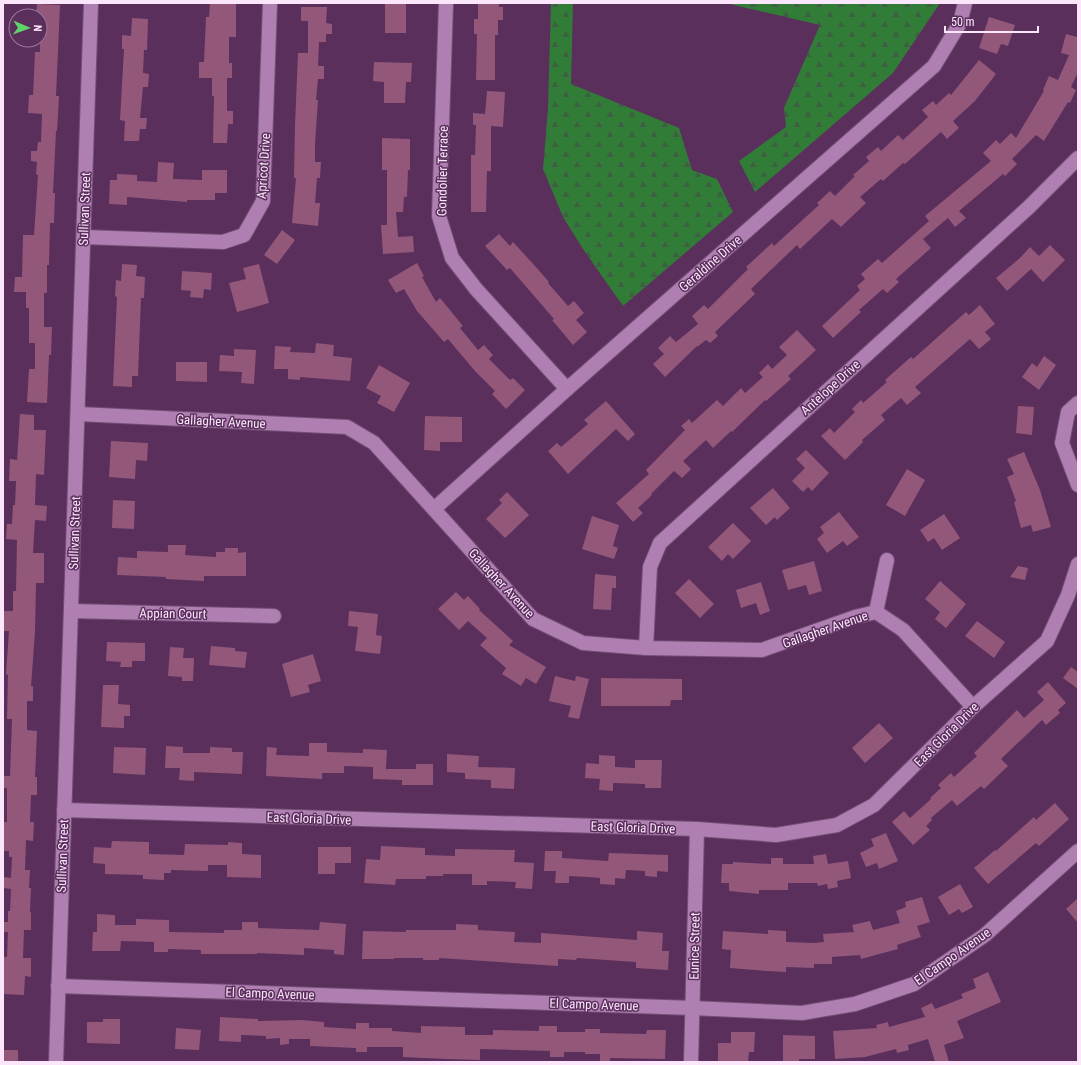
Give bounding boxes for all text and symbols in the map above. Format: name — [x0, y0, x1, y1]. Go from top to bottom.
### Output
north arrow — [8, 8, 48, 48]
scale bar — [945, 8, 1038, 34]
text: 50 m — [951, 15, 975, 29]
text: N — [31, 25, 44, 32]
street label: Gondolier Terrace — [434, 126, 451, 216]
street label: Apricot Drive — [254, 133, 273, 200]
street label: Sullivan Street — [76, 172, 93, 246]
street label: Geraldine Drive — [676, 232, 744, 294]
street label: Antelope Drive — [798, 357, 863, 418]
street label: Gallagher Avenue — [176, 412, 266, 431]
street label: Sullivan Street — [66, 496, 83, 570]
street label: Gallagher Avenue — [466, 546, 538, 621]
street label: Appian Court — [139, 605, 207, 622]
street label: Gallagher Avenue — [781, 608, 870, 651]
street label: East Gloria Drive — [911, 699, 982, 770]
street label: East Gloria Drive — [266, 810, 352, 827]
street label: Sullivan Street — [54, 819, 71, 893]
street label: East Gloria Drive — [590, 819, 676, 836]
street label: Eunice Street — [686, 912, 703, 980]
street label: El Campo Avenue — [911, 925, 993, 988]
street label: El Campo Avenue — [225, 984, 315, 1003]
street label: El Campo Avenue — [549, 995, 639, 1014]

